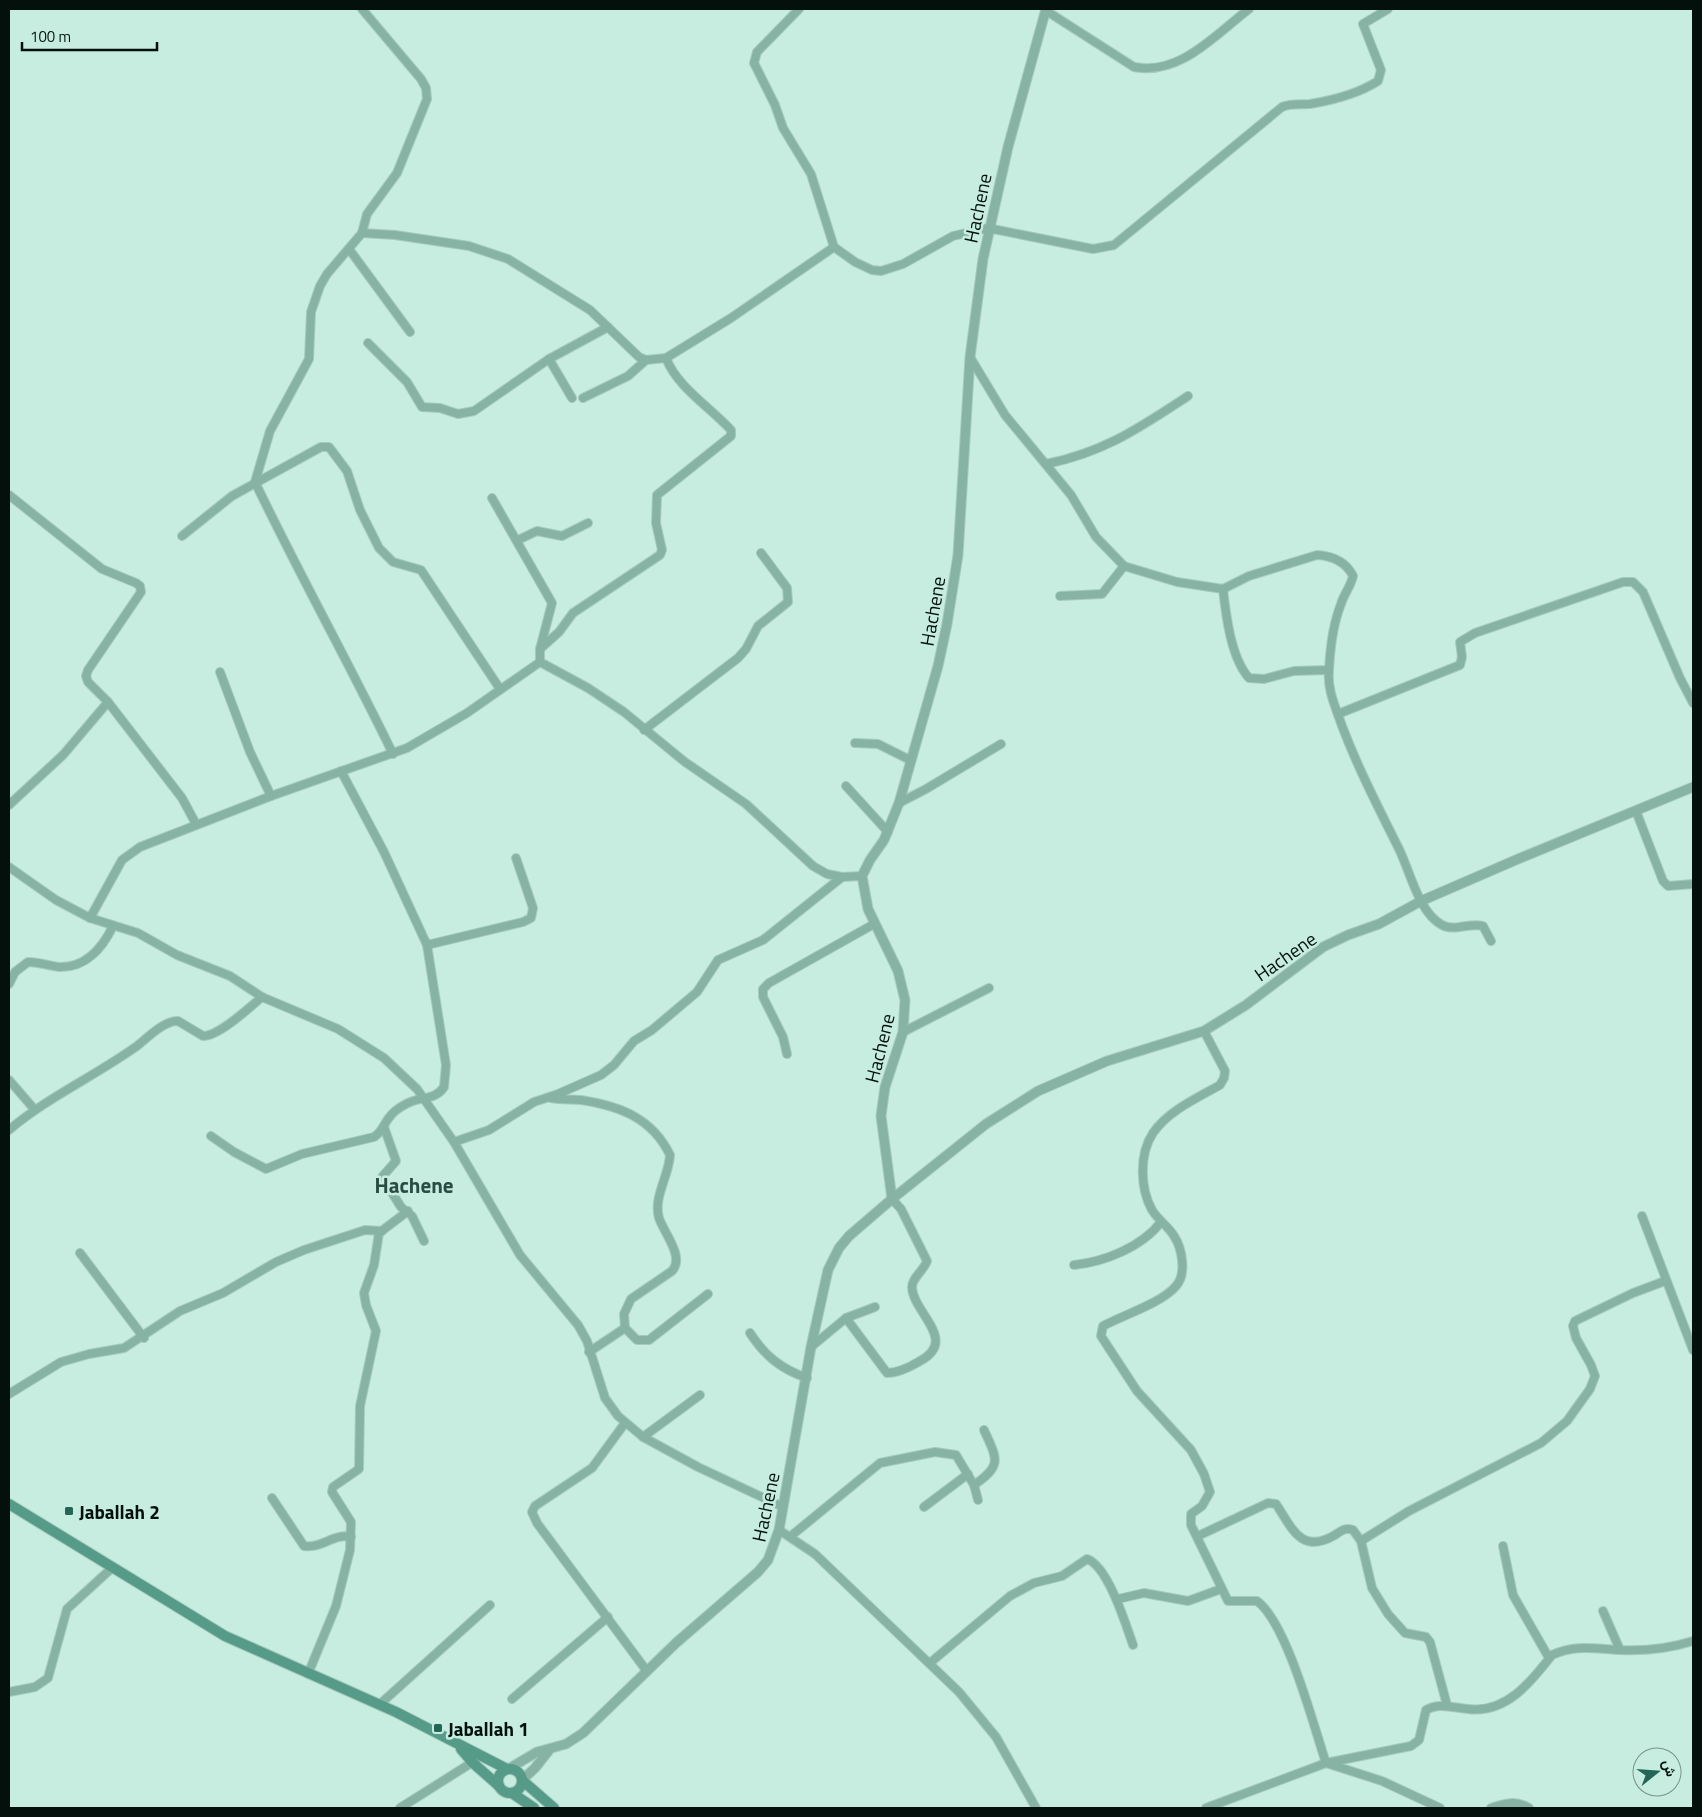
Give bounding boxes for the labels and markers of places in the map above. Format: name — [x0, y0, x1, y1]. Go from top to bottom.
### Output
place label: Jaballah 2 — [79, 1497, 160, 1526]
marker: Jaballah 2 — [63, 1505, 75, 1517]
place label: Jaballah 1 — [448, 1714, 529, 1743]
marker: Jaballah 1 — [432, 1722, 444, 1734]

